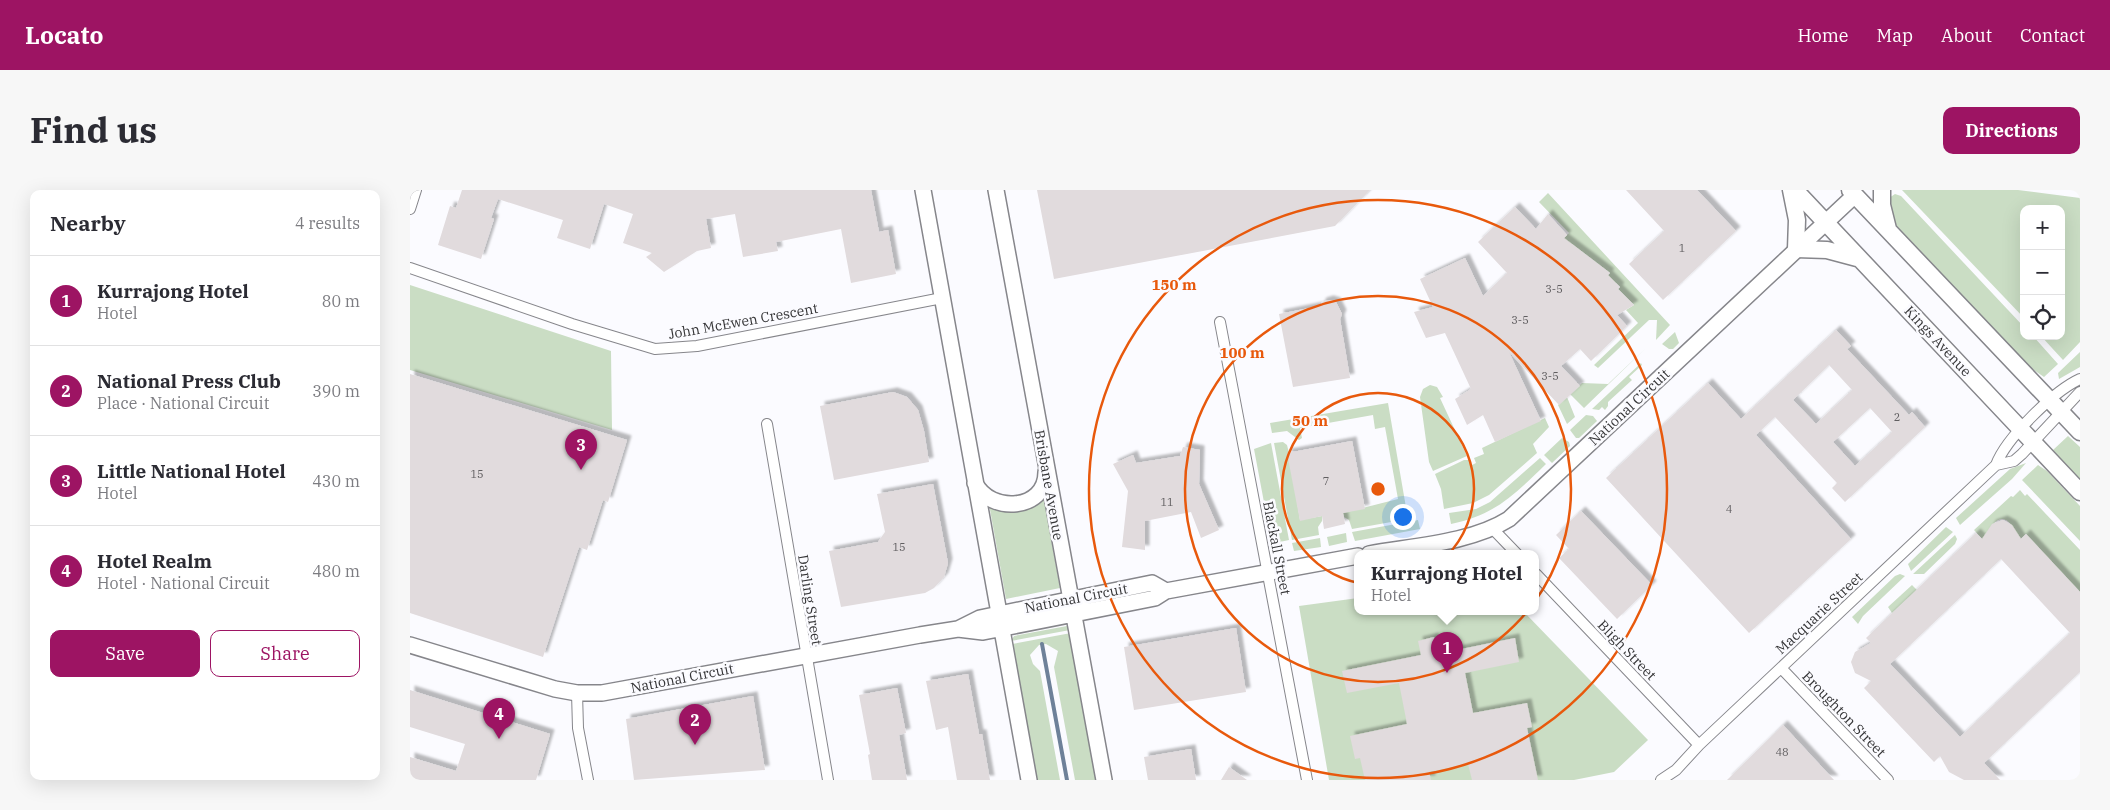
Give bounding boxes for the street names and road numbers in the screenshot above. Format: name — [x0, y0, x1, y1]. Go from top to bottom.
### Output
street label: John McEwen Crescent — [667, 299, 819, 343]
street label: Kings Avenue — [1901, 302, 1975, 380]
street label: National Circuit — [1585, 365, 1673, 449]
street label: Brisbane Avenue — [1030, 428, 1068, 542]
street label: Blackall Street — [1259, 500, 1295, 597]
street label: Darling Street — [794, 553, 826, 647]
street label: Macquarie Street — [1772, 568, 1866, 658]
street label: National Circuit — [1023, 579, 1129, 617]
street label: Bligh Street — [1594, 616, 1660, 684]
street label: National Circuit — [629, 659, 735, 697]
street label: Broughton Street — [1798, 667, 1890, 761]

